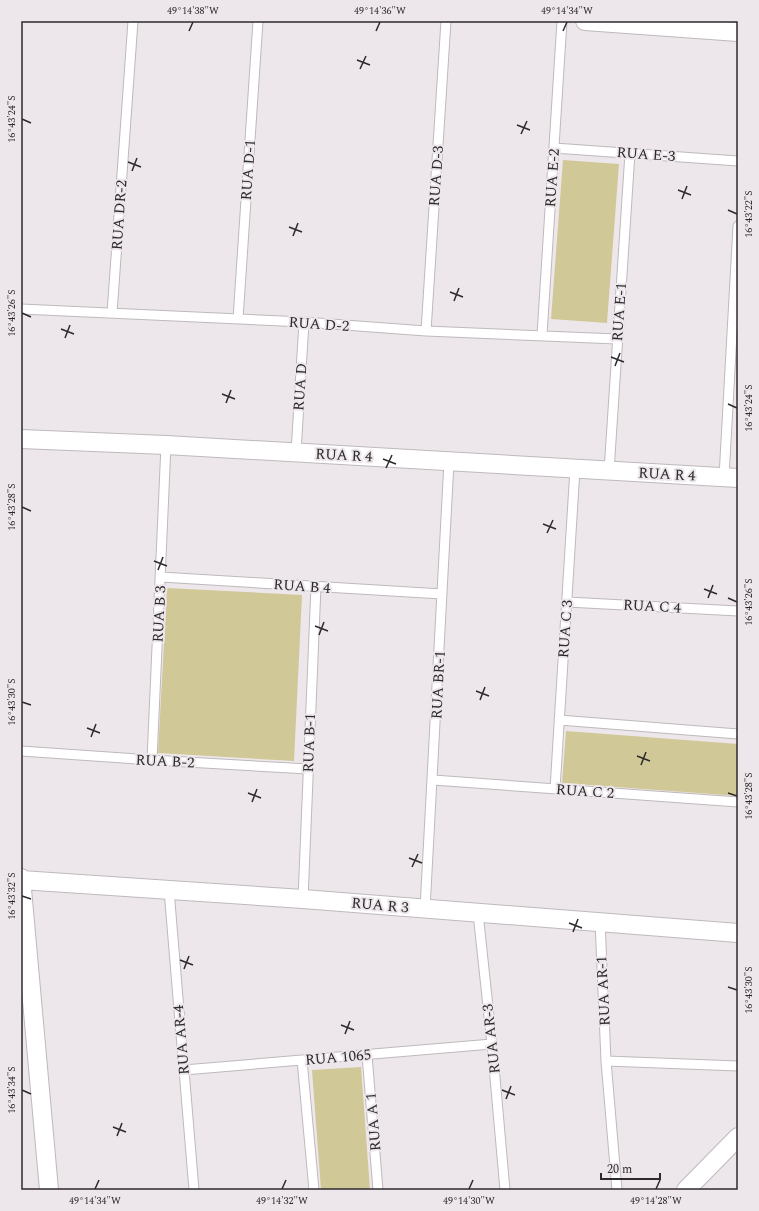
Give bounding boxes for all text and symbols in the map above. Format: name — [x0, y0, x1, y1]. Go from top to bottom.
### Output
text: 49°14'38"W — [167, 3, 219, 19]
text: 49°14'36"W — [354, 3, 406, 19]
text: 49°14'34"W — [541, 3, 593, 19]
text: 16°43'24"S — [4, 95, 20, 143]
street label: RUA D-1 — [235, 139, 262, 201]
street label: RUA E-3 — [616, 141, 677, 168]
street label: RUA D-3 — [423, 144, 450, 207]
street label: RUA E-2 — [539, 148, 566, 208]
street label: RUA DR-2 — [106, 179, 133, 251]
text: 16°43'22"S — [741, 190, 757, 238]
street label: RUA E-1 — [606, 282, 633, 342]
text: 16°43'26"S — [4, 289, 20, 337]
street label: RUA D-2 — [288, 311, 350, 338]
street label: RUA D — [287, 362, 314, 412]
text: 16°43'24"S — [741, 384, 757, 432]
street label: RUA R 4 — [315, 443, 374, 469]
street label: RUA R 4 — [638, 462, 697, 488]
text: 16°43'28"S — [4, 483, 20, 531]
street label: RUA B 4 — [273, 573, 332, 600]
text: 16°43'26"S — [741, 578, 757, 626]
street label: RUA B 3 — [147, 584, 173, 643]
street label: RUA C 4 — [622, 593, 682, 620]
street label: RUA C 3 — [552, 599, 579, 659]
street label: RUA BR-1 — [425, 650, 452, 720]
text: 16°43'30"S — [4, 678, 20, 726]
street label: RUA B-1 — [297, 713, 322, 773]
street label: RUA B-2 — [135, 748, 195, 775]
text: 16°43'28"S — [741, 772, 757, 820]
street label: RUA C 2 — [555, 778, 615, 805]
text: 16°43'32"S — [4, 872, 20, 920]
street label: RUA R 3 — [350, 892, 410, 919]
street label: RUA AR-1 — [590, 955, 617, 1027]
text: 16°43'30"S — [741, 966, 757, 1014]
street label: RUA AR-3 — [476, 1002, 507, 1075]
street label: RUA AR-4 — [167, 1004, 196, 1076]
street label: RUA 1065 — [304, 1043, 372, 1072]
text: 16°43'34"S — [4, 1066, 20, 1114]
street label: RUA A 1 — [359, 1092, 388, 1152]
scale bar — [601, 1155, 660, 1181]
text: 20 m — [607, 1160, 632, 1179]
text: 49°14'34"W — [69, 1193, 121, 1209]
text: 49°14'32"W — [256, 1193, 308, 1209]
text: 49°14'30"W — [443, 1193, 495, 1209]
text: 49°14'28"W — [630, 1193, 682, 1209]

